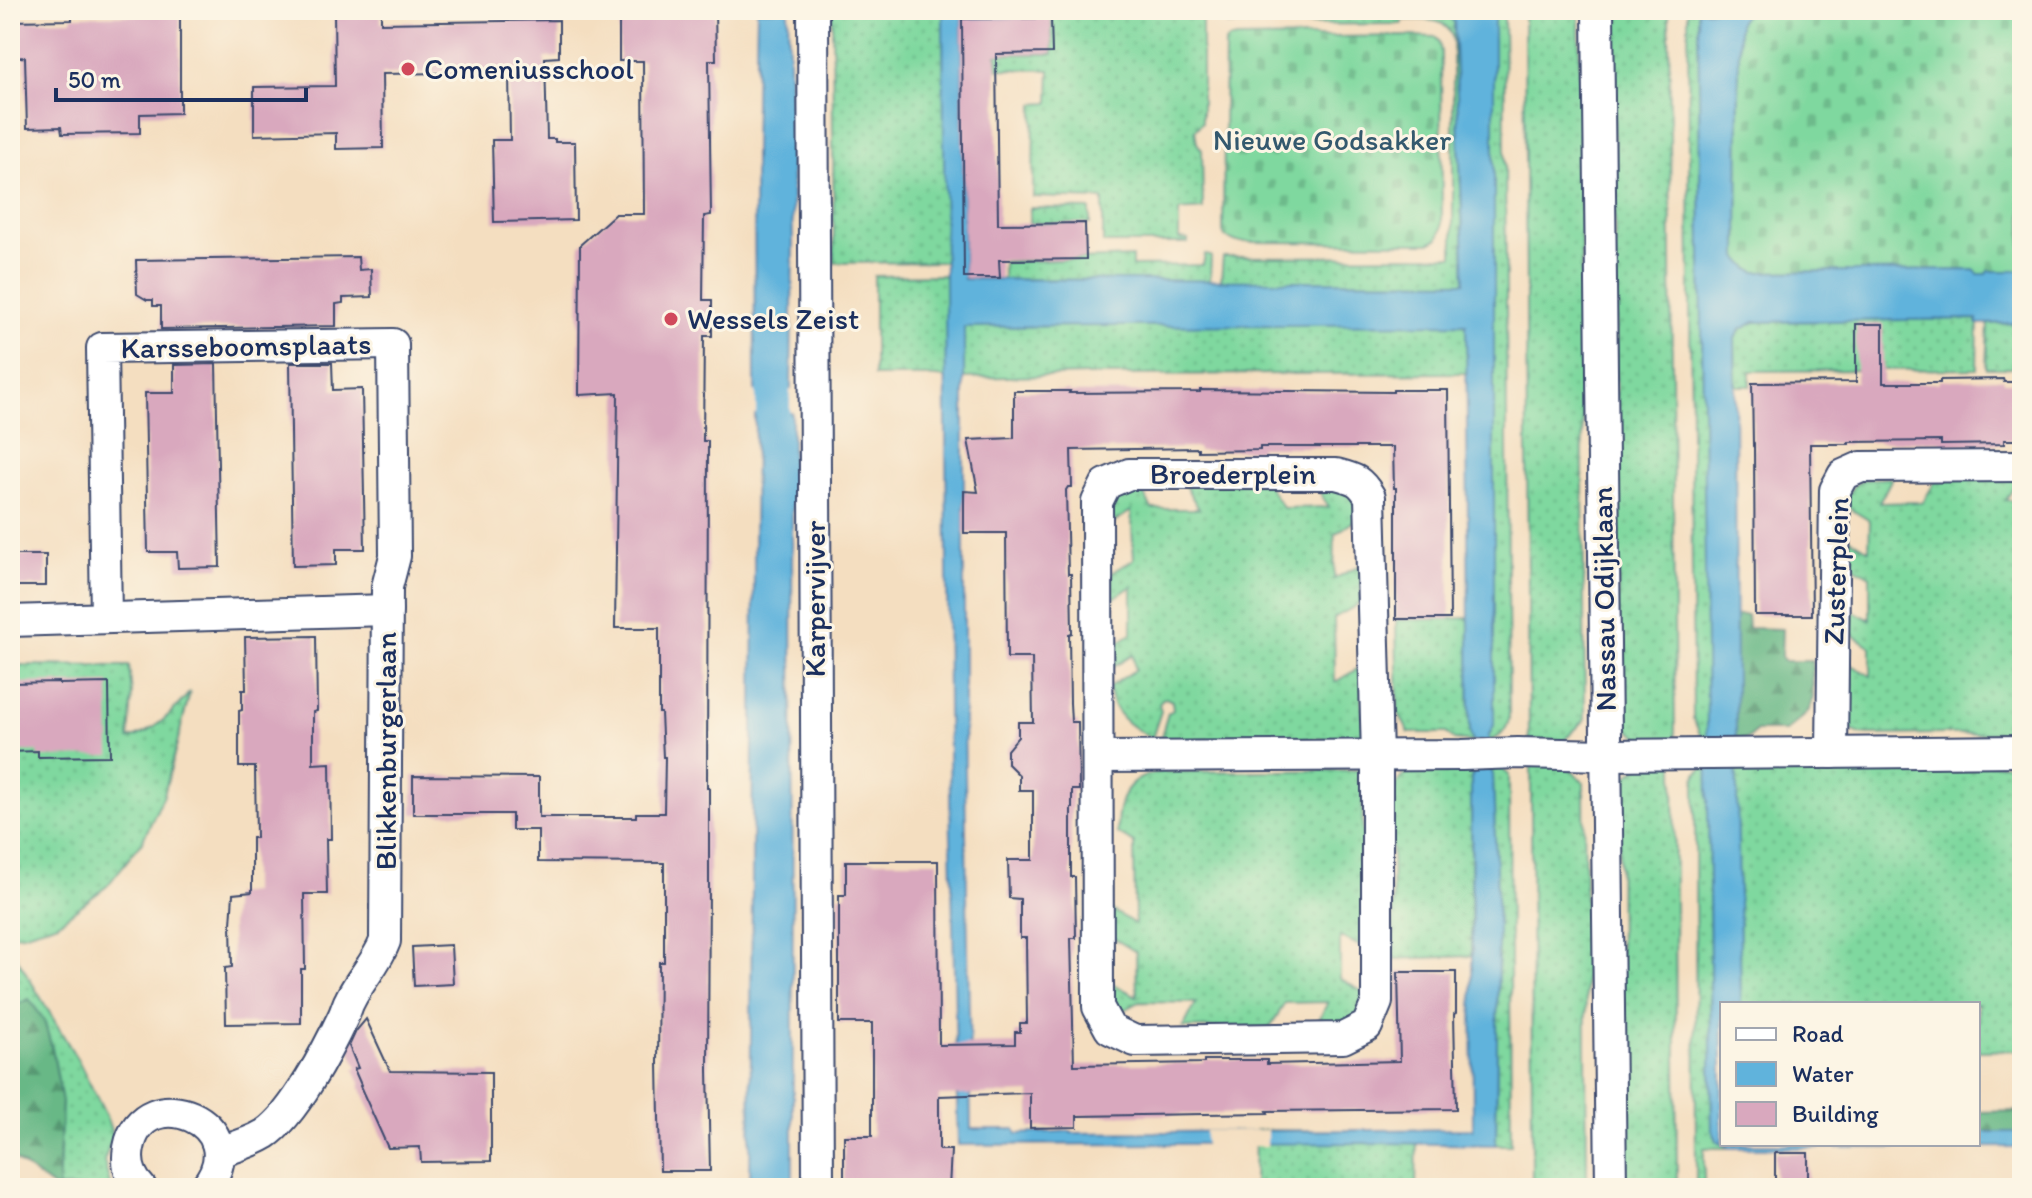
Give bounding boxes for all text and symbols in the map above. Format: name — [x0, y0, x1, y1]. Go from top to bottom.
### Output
place label: Comeniusschool — [424, 50, 634, 87]
scale bar — [56, 52, 306, 102]
marker: Comeniusschool — [399, 60, 417, 78]
text: 50 m — [68, 65, 121, 94]
park label: Nieuwe Godsakker — [1213, 121, 1451, 158]
place label: Wessels Zeist — [687, 300, 859, 337]
marker: Wessels Zeist — [662, 310, 680, 328]
street label: Karsseboomsplaats — [120, 325, 372, 366]
street label: Broederplein — [1150, 455, 1316, 492]
street label: Nassau Odijklaan — [1583, 486, 1624, 712]
street label: Zusterplein — [1814, 496, 1857, 646]
street label: Karpervijver — [796, 521, 833, 677]
street label: Blikkenburgerlaan — [367, 632, 404, 870]
legend — [1720, 1002, 1980, 1146]
text: Road — [1792, 1019, 1844, 1048]
text: Water — [1792, 1059, 1854, 1088]
text: Building — [1792, 1099, 1879, 1128]

